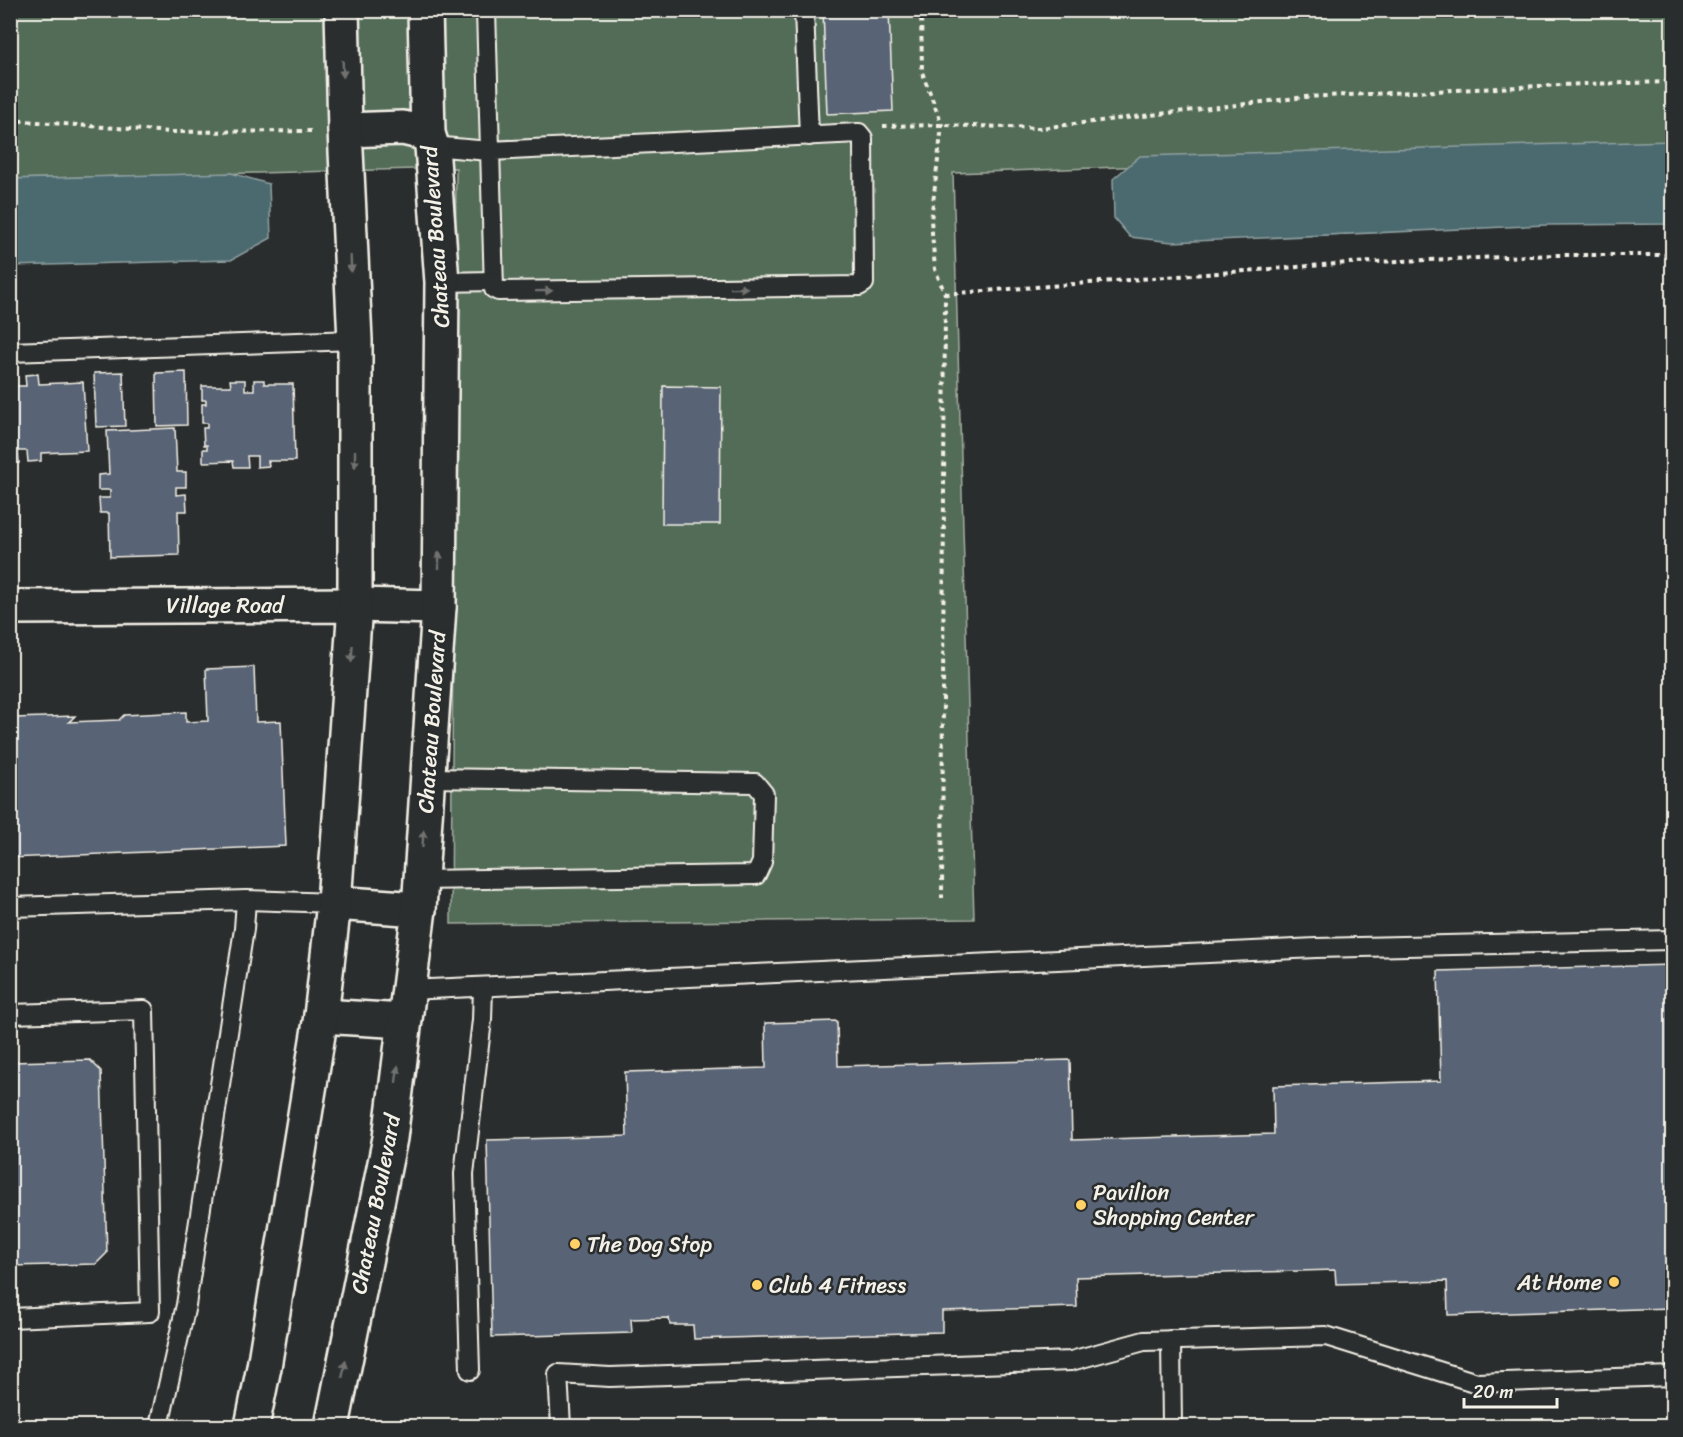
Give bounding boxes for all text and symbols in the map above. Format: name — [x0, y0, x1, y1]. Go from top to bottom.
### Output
one-way arrow — [338, 59, 348, 78]
street label: Chateau Boulevard — [410, 143, 461, 329]
one-way arrow — [347, 254, 356, 273]
one-way arrow — [729, 283, 748, 292]
one-way arrow — [534, 286, 553, 295]
one-way arrow — [350, 449, 360, 468]
one-way arrow — [434, 551, 444, 570]
street label: Village Road — [166, 586, 285, 625]
street label: Chateau Boulevard — [406, 628, 457, 814]
one-way arrow — [347, 644, 356, 663]
one-way arrow — [419, 829, 428, 848]
one-way arrow — [392, 1065, 402, 1084]
street label: Chateau Boulevard — [339, 1110, 412, 1297]
place label: Pavilion Shopping Center — [1093, 1173, 1256, 1237]
marker: Pavilion Shopping Center — [1074, 1198, 1088, 1212]
place label: The Dog Stop — [587, 1225, 712, 1264]
marker: The Dog Stop — [568, 1237, 582, 1251]
place label: At Home — [1516, 1263, 1602, 1302]
place label: Club 4 Fitness — [769, 1266, 906, 1305]
marker: At Home — [1607, 1275, 1621, 1289]
marker: Club 4 Fitness — [750, 1278, 764, 1292]
one-way arrow — [340, 1359, 349, 1378]
scale bar — [1464, 1371, 1557, 1409]
text: 20 m — [1473, 1376, 1513, 1408]

